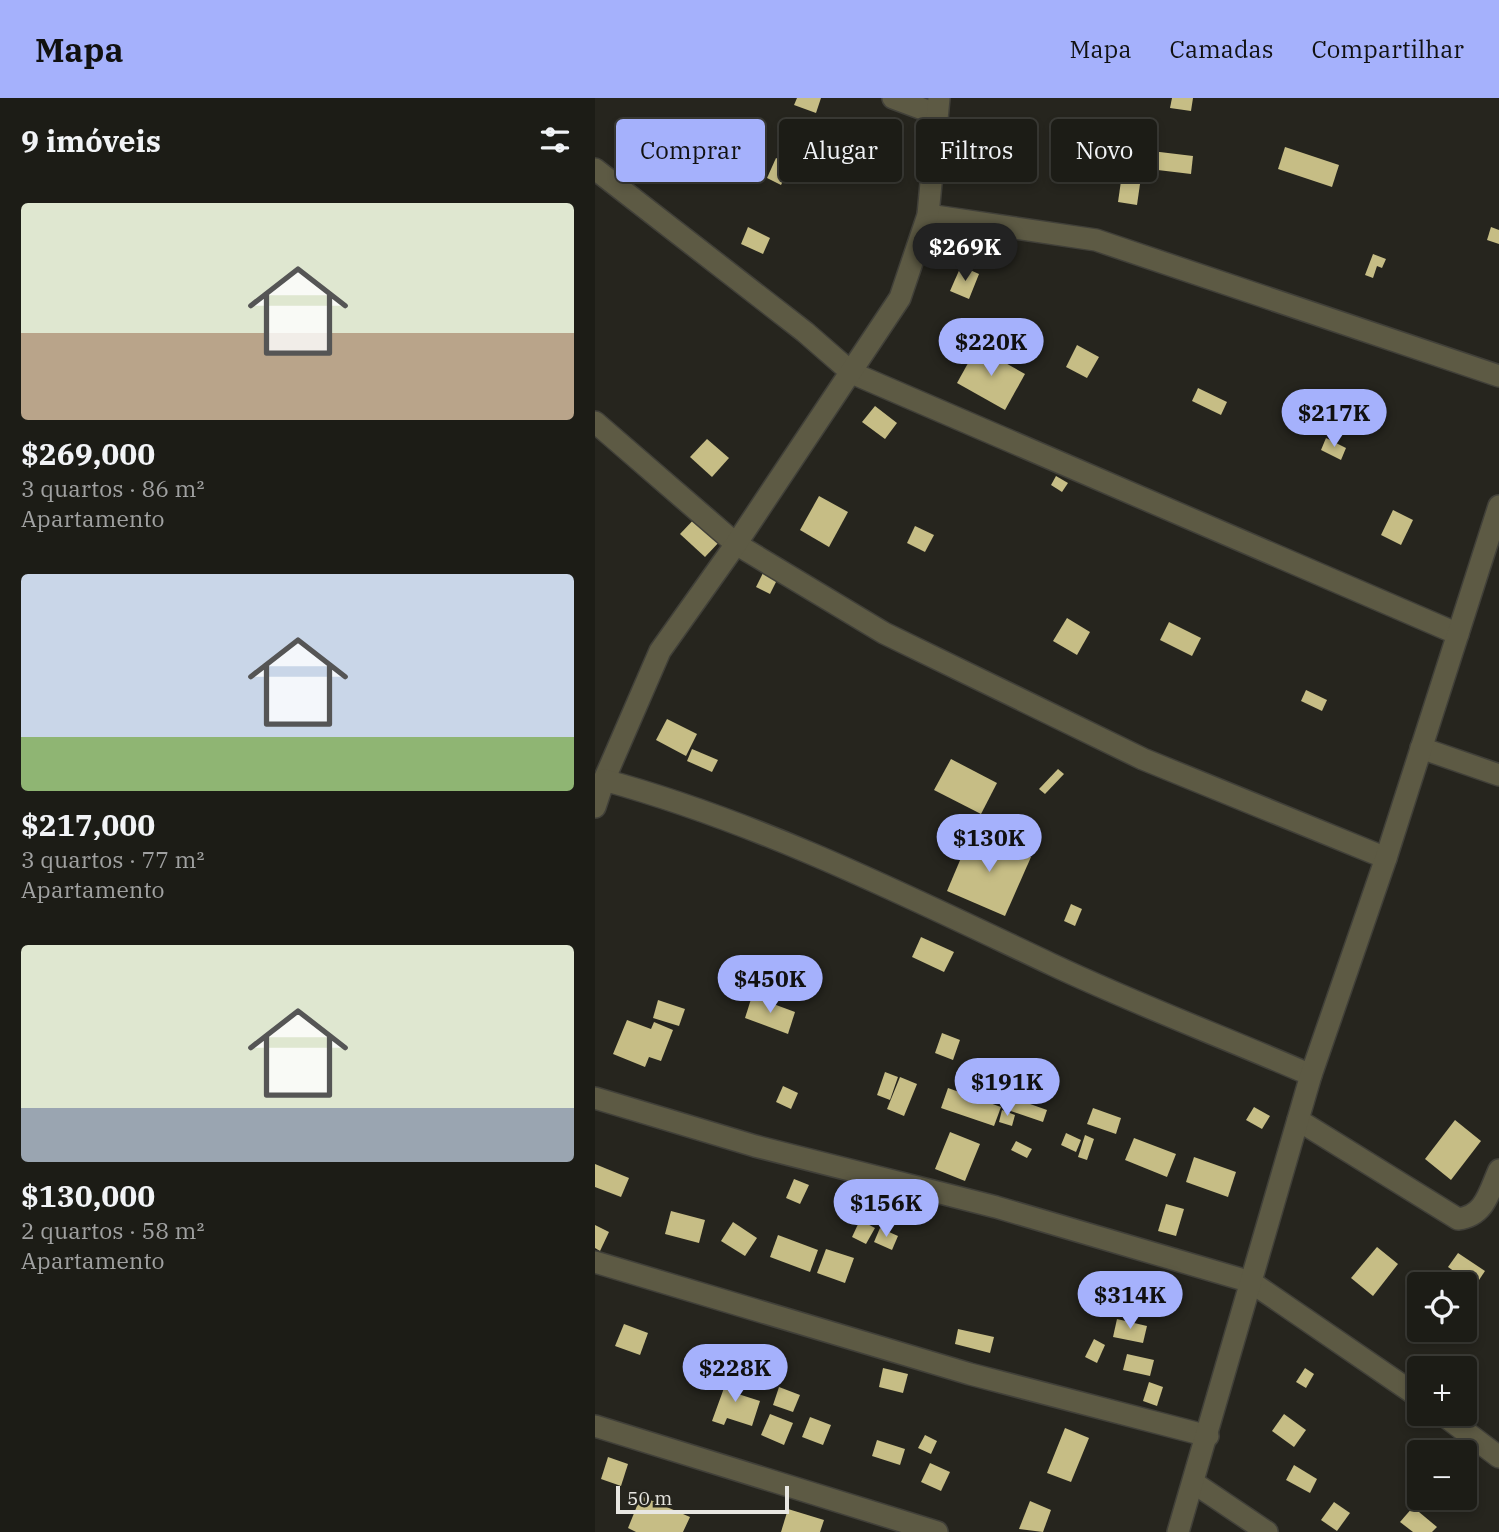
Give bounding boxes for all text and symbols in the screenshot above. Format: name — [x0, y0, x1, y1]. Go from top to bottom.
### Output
text: Mapa — [35, 28, 123, 71]
text: Mapa — [1069, 33, 1132, 65]
text: Camadas — [1170, 33, 1273, 65]
text: Compartilhar — [1311, 33, 1464, 65]
chip: Comprar — [616, 119, 765, 182]
chip: Alugar — [779, 119, 902, 182]
chip: Filtros — [916, 119, 1037, 182]
chip: Novo — [1051, 119, 1157, 182]
text: 9 imóveis — [21, 121, 161, 160]
icon: filters — [536, 121, 574, 159]
pin: $269K — [916, 223, 1014, 283]
text: $269K — [929, 231, 1001, 261]
icon: home — [235, 248, 361, 374]
pin: $220K — [942, 318, 1040, 378]
text: $220K — [955, 326, 1027, 356]
pin: $217K — [1285, 390, 1383, 449]
text: $217K — [1298, 397, 1370, 427]
text: $269,000 — [21, 434, 155, 473]
text: 3 quartos · 86 m² — [21, 473, 204, 503]
text: Apartamento — [21, 503, 165, 533]
icon: home — [235, 619, 361, 745]
text: $217,000 — [21, 805, 155, 844]
pin: $130K — [940, 814, 1038, 874]
text: $130K — [953, 822, 1025, 852]
text: 3 quartos · 77 m² — [21, 844, 204, 874]
text: Apartamento — [21, 874, 165, 904]
pin: $450K — [721, 956, 819, 1015]
text: $450K — [734, 963, 806, 993]
icon: home — [235, 990, 361, 1116]
pin: $191K — [958, 1058, 1056, 1118]
text: $191K — [971, 1066, 1043, 1096]
text: $130,000 — [21, 1176, 155, 1215]
pin: $156K — [837, 1180, 935, 1239]
text: $156K — [850, 1187, 922, 1217]
text: 2 quartos · 58 m² — [21, 1215, 204, 1245]
text: Apartamento — [21, 1245, 165, 1275]
pin: $314K — [1081, 1272, 1179, 1331]
map controls — [1407, 1272, 1477, 1510]
button: locate — [1407, 1272, 1477, 1342]
text: $314K — [1094, 1279, 1166, 1309]
pin: $228K — [686, 1344, 784, 1404]
text: $228K — [699, 1352, 771, 1382]
button: + — [1407, 1356, 1477, 1426]
button: − — [1407, 1440, 1477, 1510]
scale bar — [616, 1483, 789, 1515]
text: 50 m — [627, 1486, 672, 1510]

